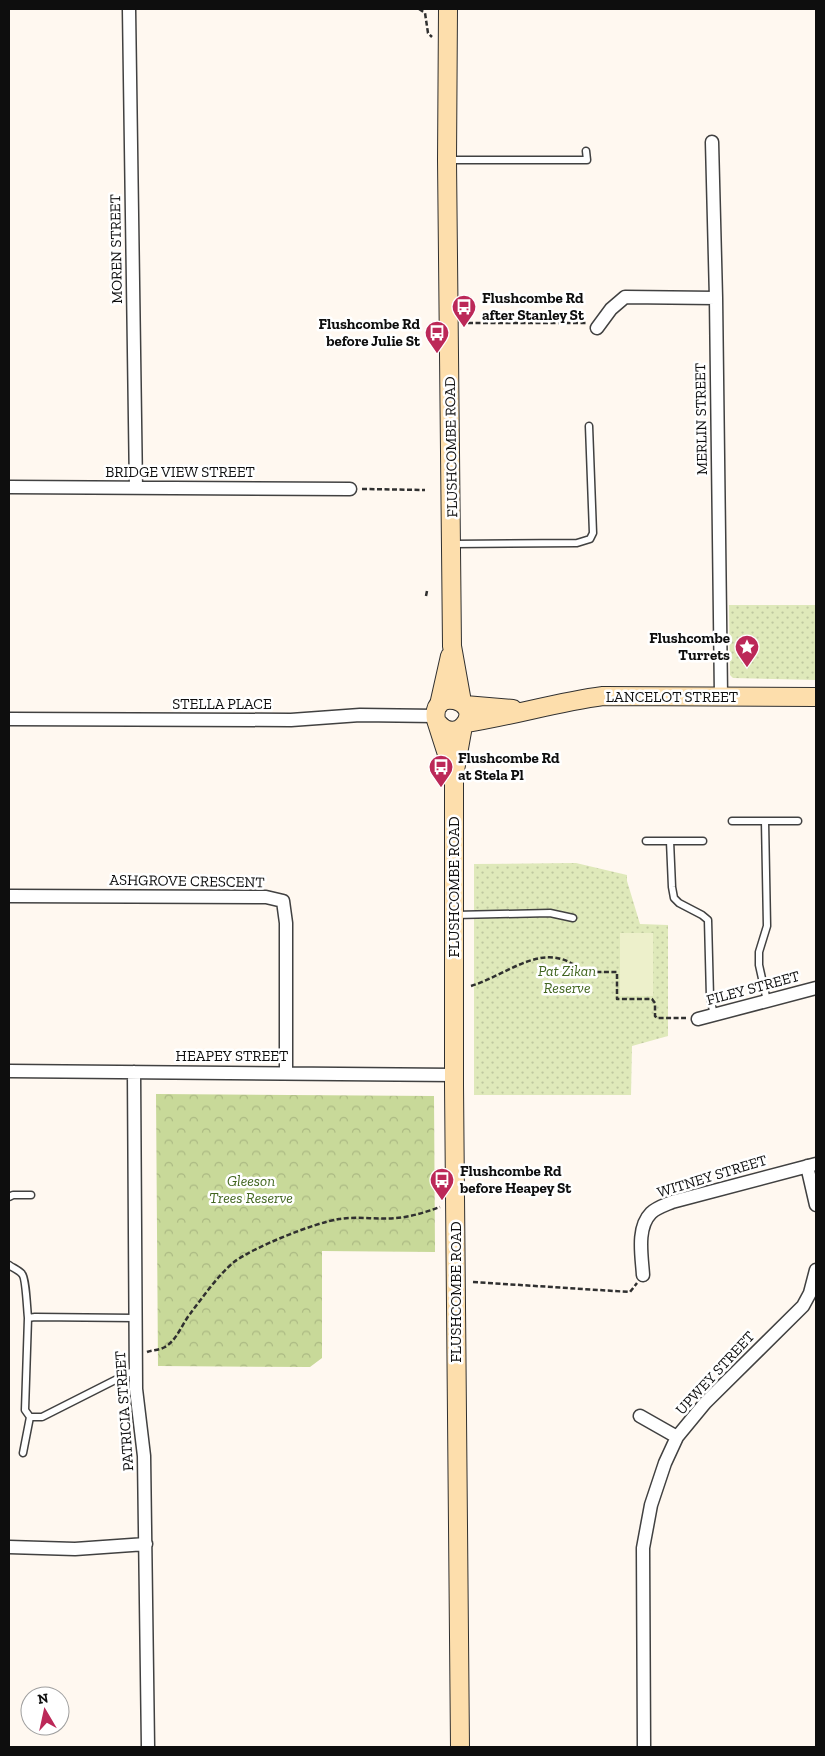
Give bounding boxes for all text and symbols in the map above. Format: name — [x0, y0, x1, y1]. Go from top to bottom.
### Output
street label: MOREN STREET — [106, 194, 126, 304]
place label: Flushcombe Rd after Stanley St — [482, 289, 585, 324]
bus stop icon: Flushcombe Rd after Stanley St — [451, 294, 477, 328]
place label: Flushcombe Rd before Julie St — [318, 315, 421, 350]
bus stop icon: Flushcombe Rd before Julie St — [424, 320, 450, 354]
street label: MERLIN STREET — [691, 363, 711, 475]
street label: FLUSHCOMBE ROAD — [441, 376, 461, 518]
street label: BRIDGE VIEW STREET — [105, 463, 255, 481]
place label: Flushcombe Turrets — [649, 629, 730, 664]
place icon: Flushcombe Turrets — [734, 634, 760, 668]
street label: LANCELOT STREET — [606, 688, 738, 706]
street label: STELLA PLACE — [172, 695, 272, 713]
place label: Flushcombe Rd at Stela Pl — [458, 749, 560, 784]
bus stop icon: Flushcombe Rd at Stela Pl — [428, 754, 454, 788]
street label: FLUSHCOMBE ROAD — [445, 816, 463, 958]
street label: ASHGROVE CRESCENT — [109, 871, 265, 891]
park label: Pat Zikan Reserve — [538, 962, 596, 997]
street label: FILEY STREET — [704, 967, 802, 1009]
street label: HEAPEY STREET — [176, 1047, 288, 1065]
street label: WITNEY STREET — [655, 1151, 769, 1201]
place label: Flushcombe Rd before Heapey St — [459, 1162, 572, 1197]
bus stop icon: Flushcombe Rd before Heapey St — [429, 1167, 455, 1201]
park label: Gleeson Trees Reserve — [209, 1172, 293, 1207]
street label: FLUSHCOMBE ROAD — [447, 1221, 465, 1363]
street label: UPWEY STREET — [672, 1327, 758, 1419]
street label: PATRICIA STREET — [111, 1350, 137, 1472]
north arrow — [20, 1686, 70, 1736]
text: N — [36, 1689, 50, 1708]

